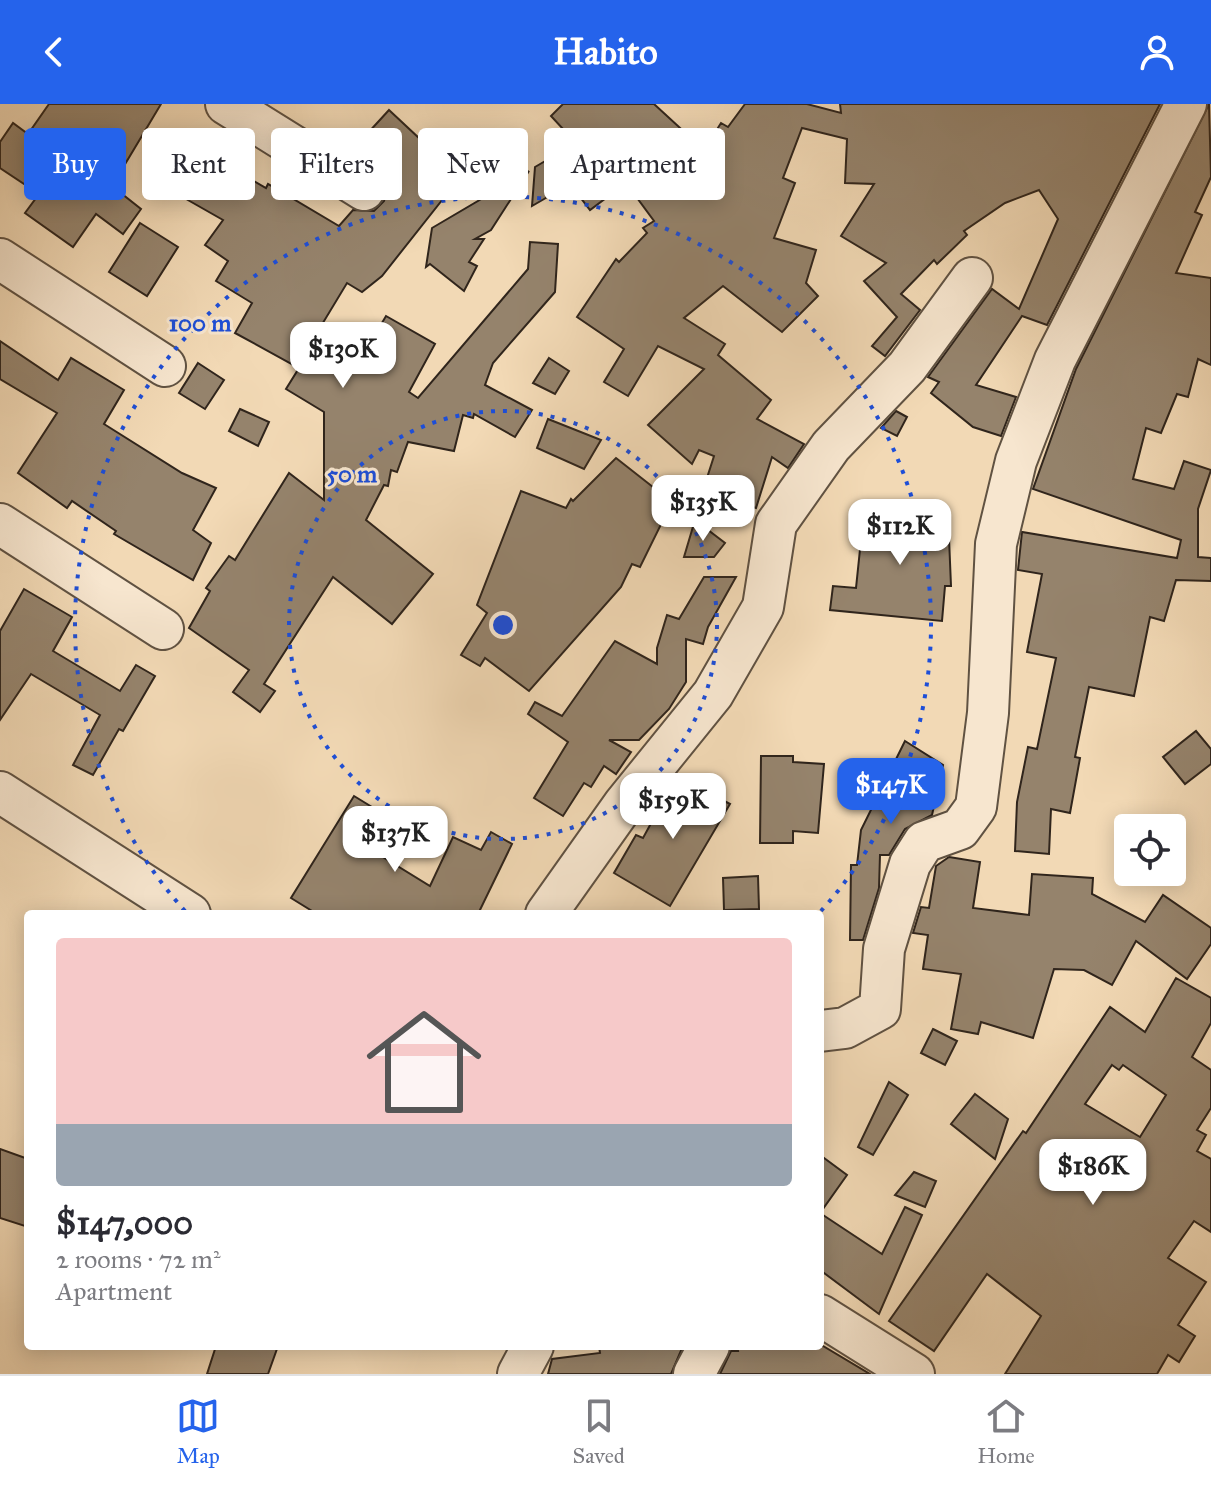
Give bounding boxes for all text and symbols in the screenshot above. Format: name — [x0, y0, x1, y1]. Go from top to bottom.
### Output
icon: back — [32, 30, 76, 74]
text: Habito — [553, 30, 658, 74]
icon: person — [1135, 30, 1179, 74]
chip: Buy — [24, 128, 126, 200]
chip: Rent — [142, 128, 255, 200]
chip: Filters — [271, 128, 402, 200]
chip: New — [418, 128, 528, 200]
chip: Apartment — [544, 128, 725, 200]
text: 100 m — [169, 308, 232, 338]
pin: $130K — [287, 322, 399, 390]
text: $130K — [308, 332, 378, 364]
text: 50 m — [327, 459, 378, 489]
pin: $135K — [647, 475, 759, 543]
text: $135K — [670, 485, 736, 517]
pin: $112K — [844, 499, 956, 567]
text: $112K — [866, 509, 934, 541]
centre of rings — [489, 611, 517, 639]
pin: $147K — [835, 758, 947, 826]
text: $147K — [855, 768, 927, 800]
pin: $159K — [617, 773, 729, 841]
text: $159K — [638, 783, 708, 815]
pin: $137K — [339, 806, 451, 874]
map controls — [1114, 814, 1186, 886]
button: locate — [1114, 814, 1186, 886]
text: $137K — [361, 816, 429, 848]
icon: home — [352, 990, 496, 1134]
pin: $186K — [1037, 1139, 1149, 1207]
text: $186K — [1057, 1149, 1129, 1181]
text: $147,000 — [56, 1202, 193, 1243]
text: 2 rooms · 72 m² — [56, 1243, 220, 1275]
text: Apartment — [56, 1275, 172, 1307]
tab: Map — [176, 1394, 220, 1469]
tab: Saved — [573, 1394, 625, 1469]
tab: Home — [977, 1394, 1035, 1469]

